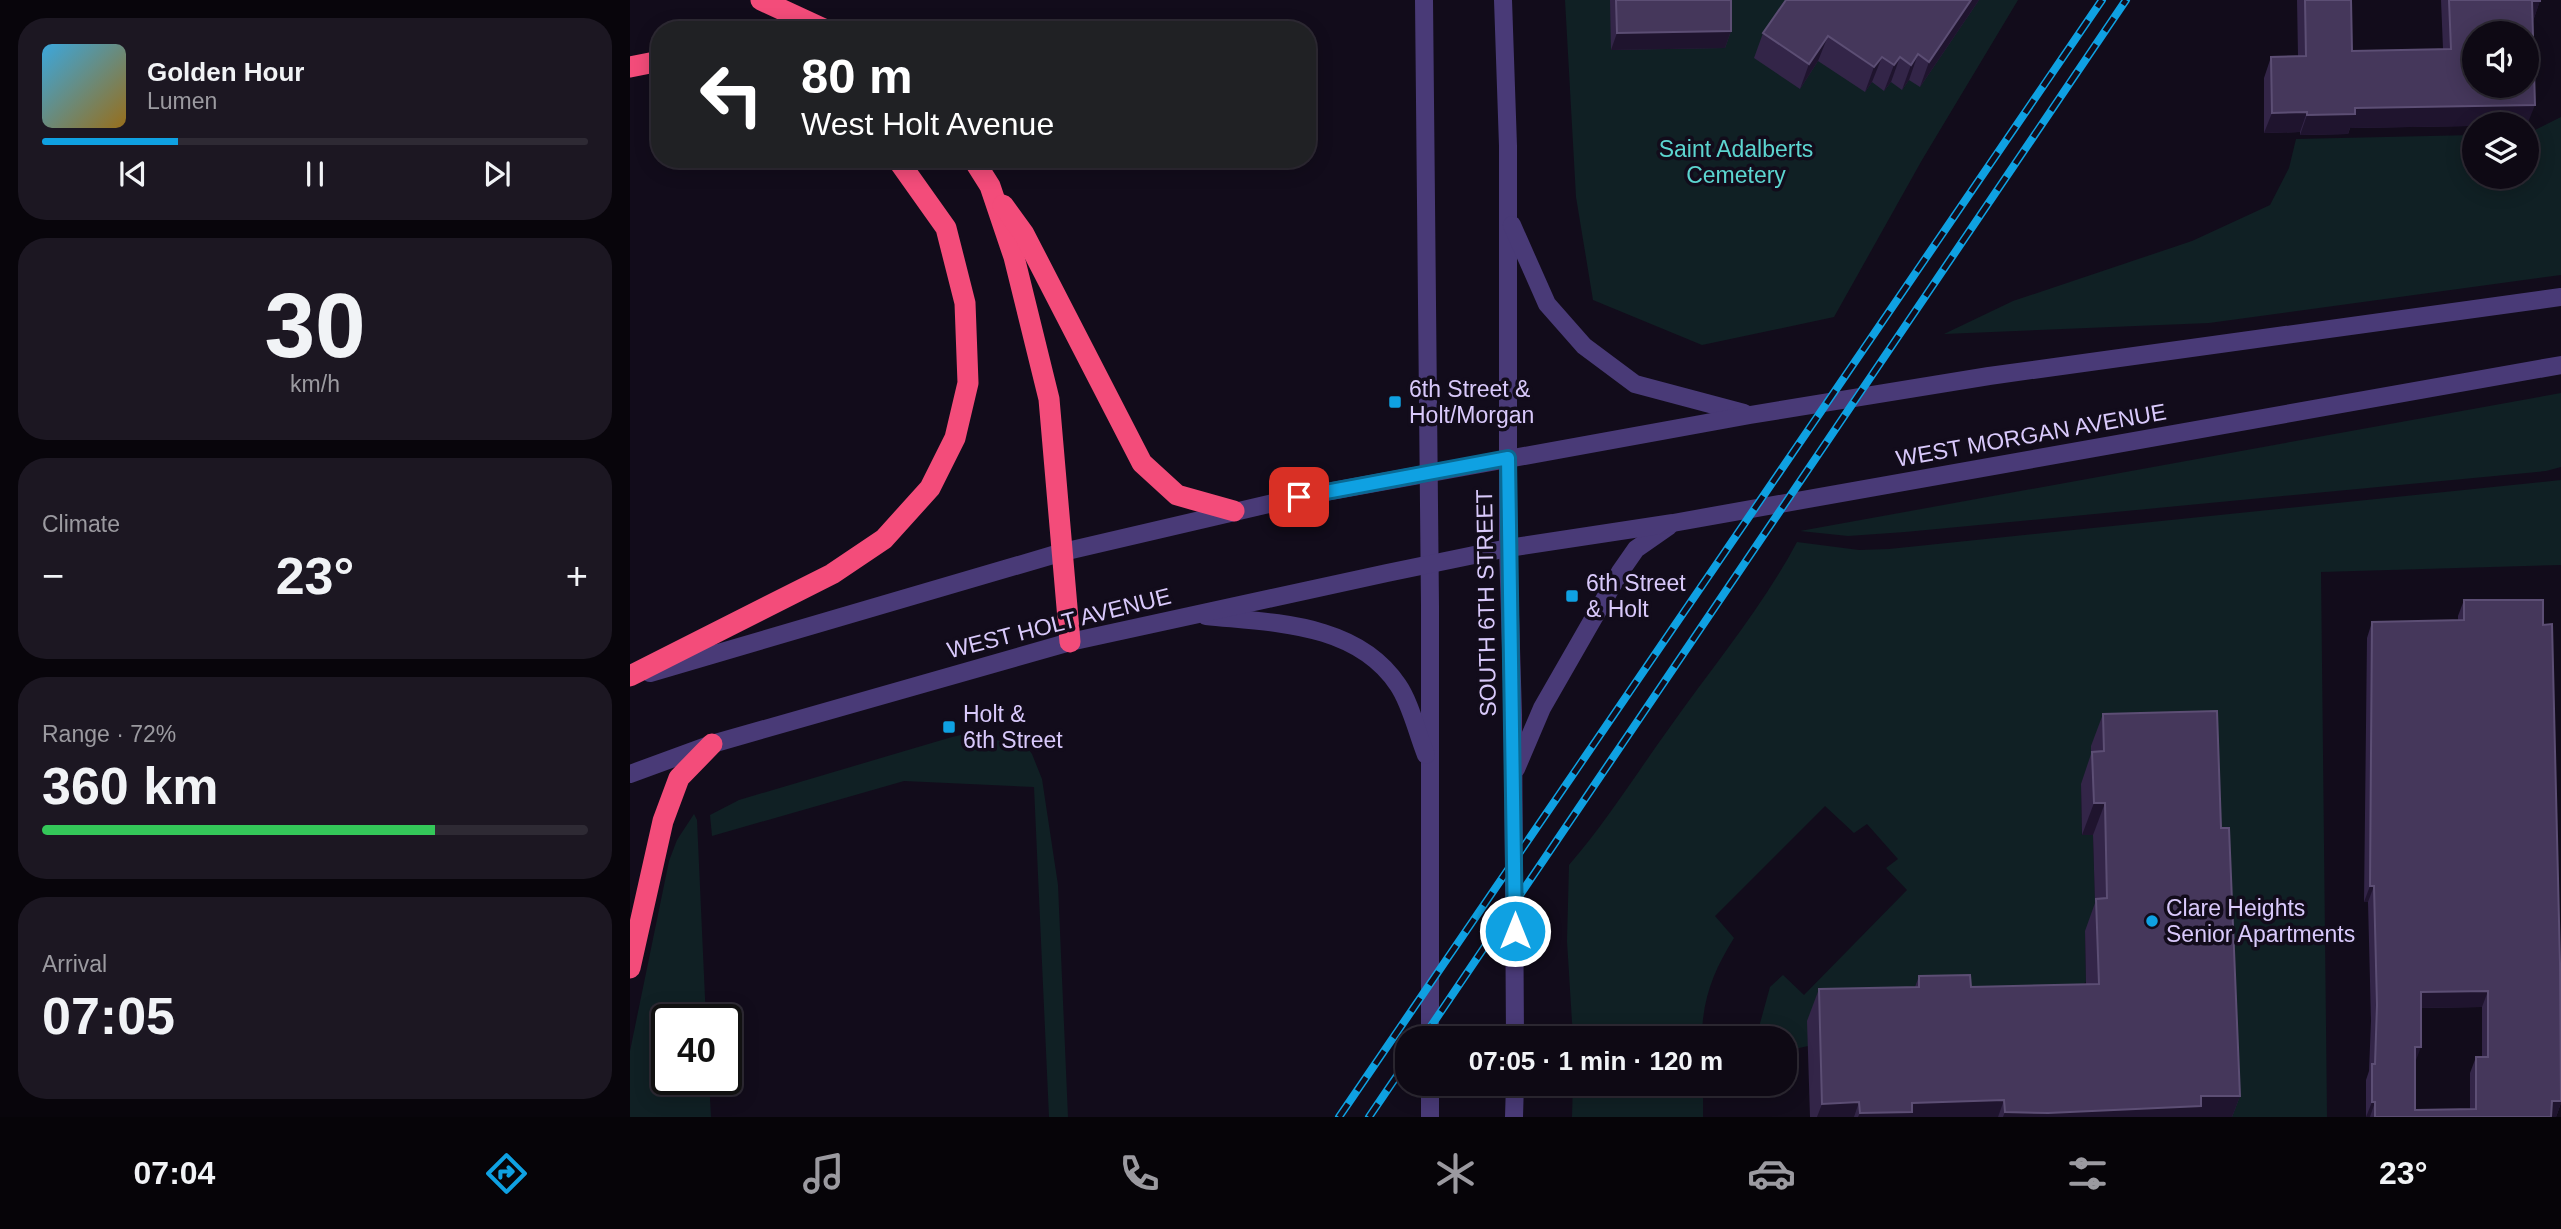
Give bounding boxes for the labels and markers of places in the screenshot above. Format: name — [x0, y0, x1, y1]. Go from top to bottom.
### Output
place label: 6th Street & Holt/Morgan — [1409, 376, 1534, 428]
marker: 6th Street & Holt/Morgan — [1387, 394, 1403, 410]
pin — [1269, 467, 1329, 527]
place label: 6th Street & Holt — [1586, 570, 1686, 622]
marker: 6th Street & Holt — [1564, 588, 1580, 604]
place label: Holt & 6th Street — [963, 701, 1063, 753]
marker: Holt & 6th Street — [941, 719, 957, 735]
place label: Clare Heights Senior Apartments — [2166, 895, 2355, 947]
marker: Clare Heights Senior Apartments — [2144, 913, 2160, 929]

